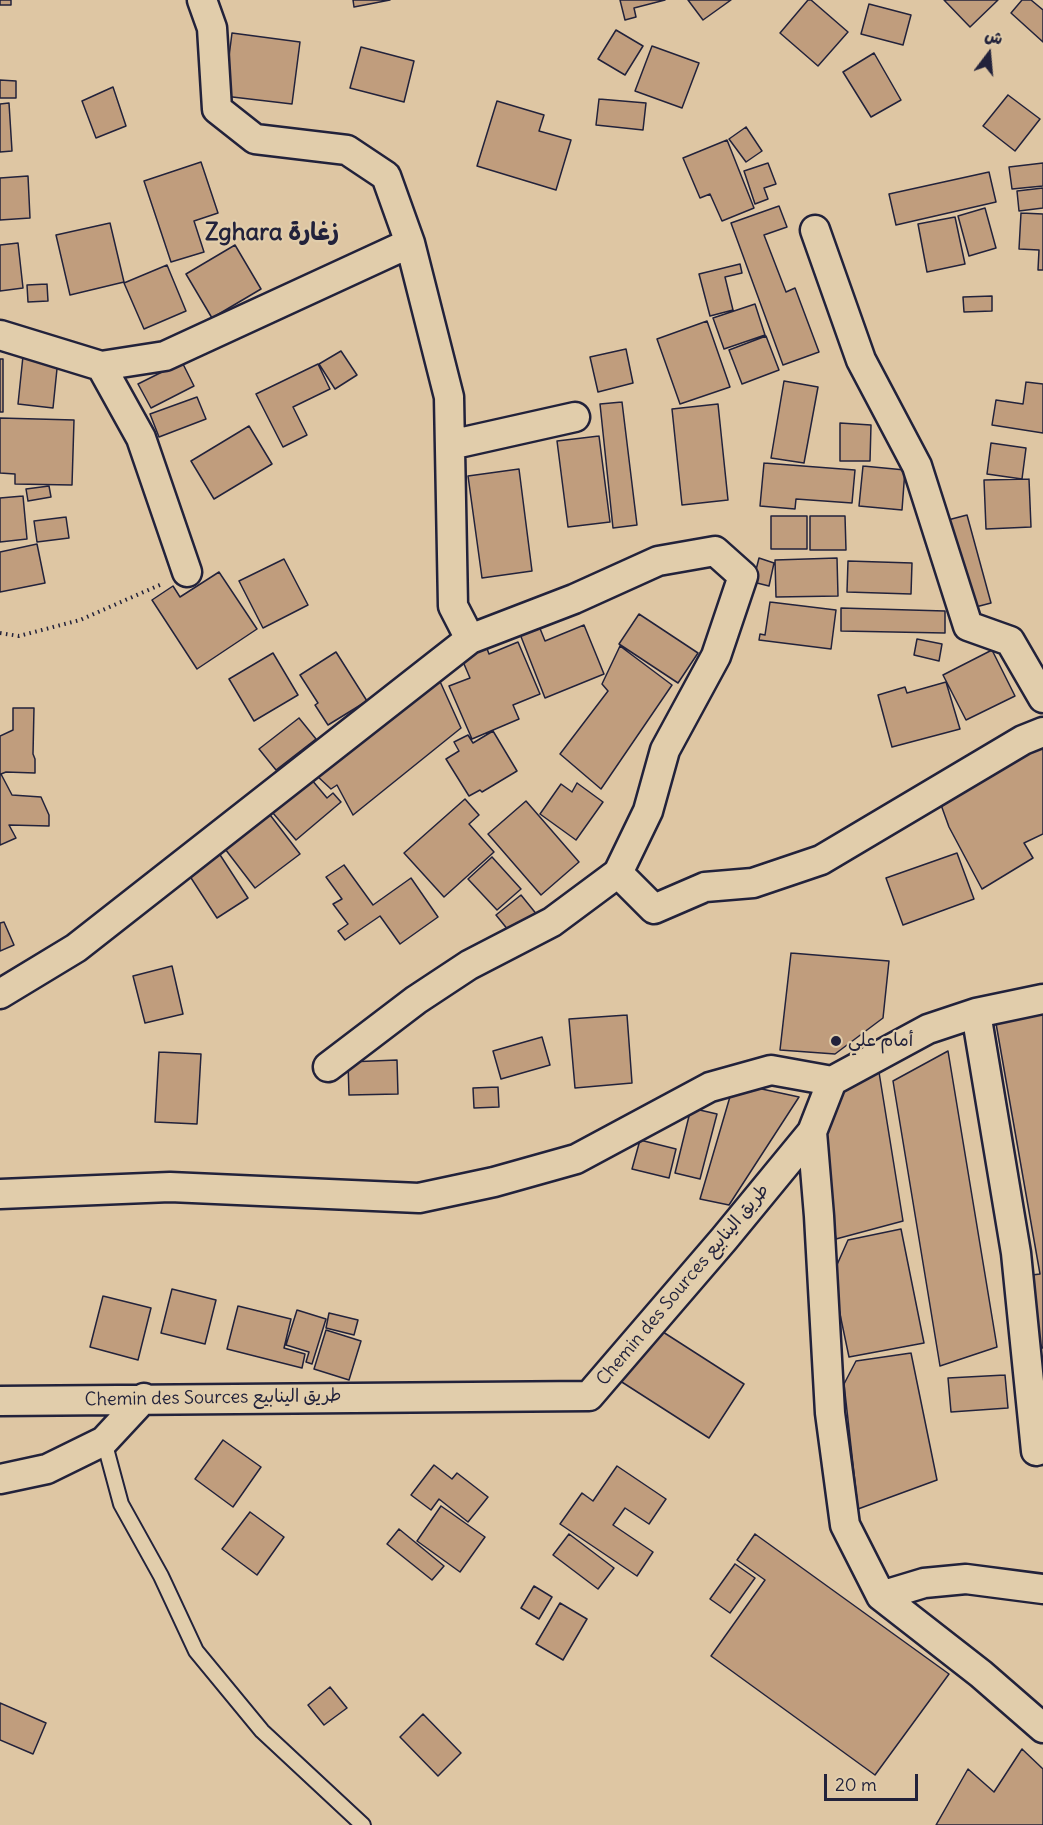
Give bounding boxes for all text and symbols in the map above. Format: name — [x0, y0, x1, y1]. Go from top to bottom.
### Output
north arrow — [959, 24, 1019, 84]
text: ش — [983, 25, 1005, 49]
district label: Zghara زغارة — [205, 219, 339, 247]
place label: أمام علي — [848, 1030, 913, 1052]
marker: أمام علي — [829, 1034, 843, 1048]
street label: Chemin des Sources طريق الينابيع — [592, 1180, 774, 1390]
street label: Chemin des Sources طريق الينابيع — [85, 1385, 341, 1411]
scale bar — [827, 1762, 922, 1800]
text: 20 m — [835, 1773, 877, 1796]

